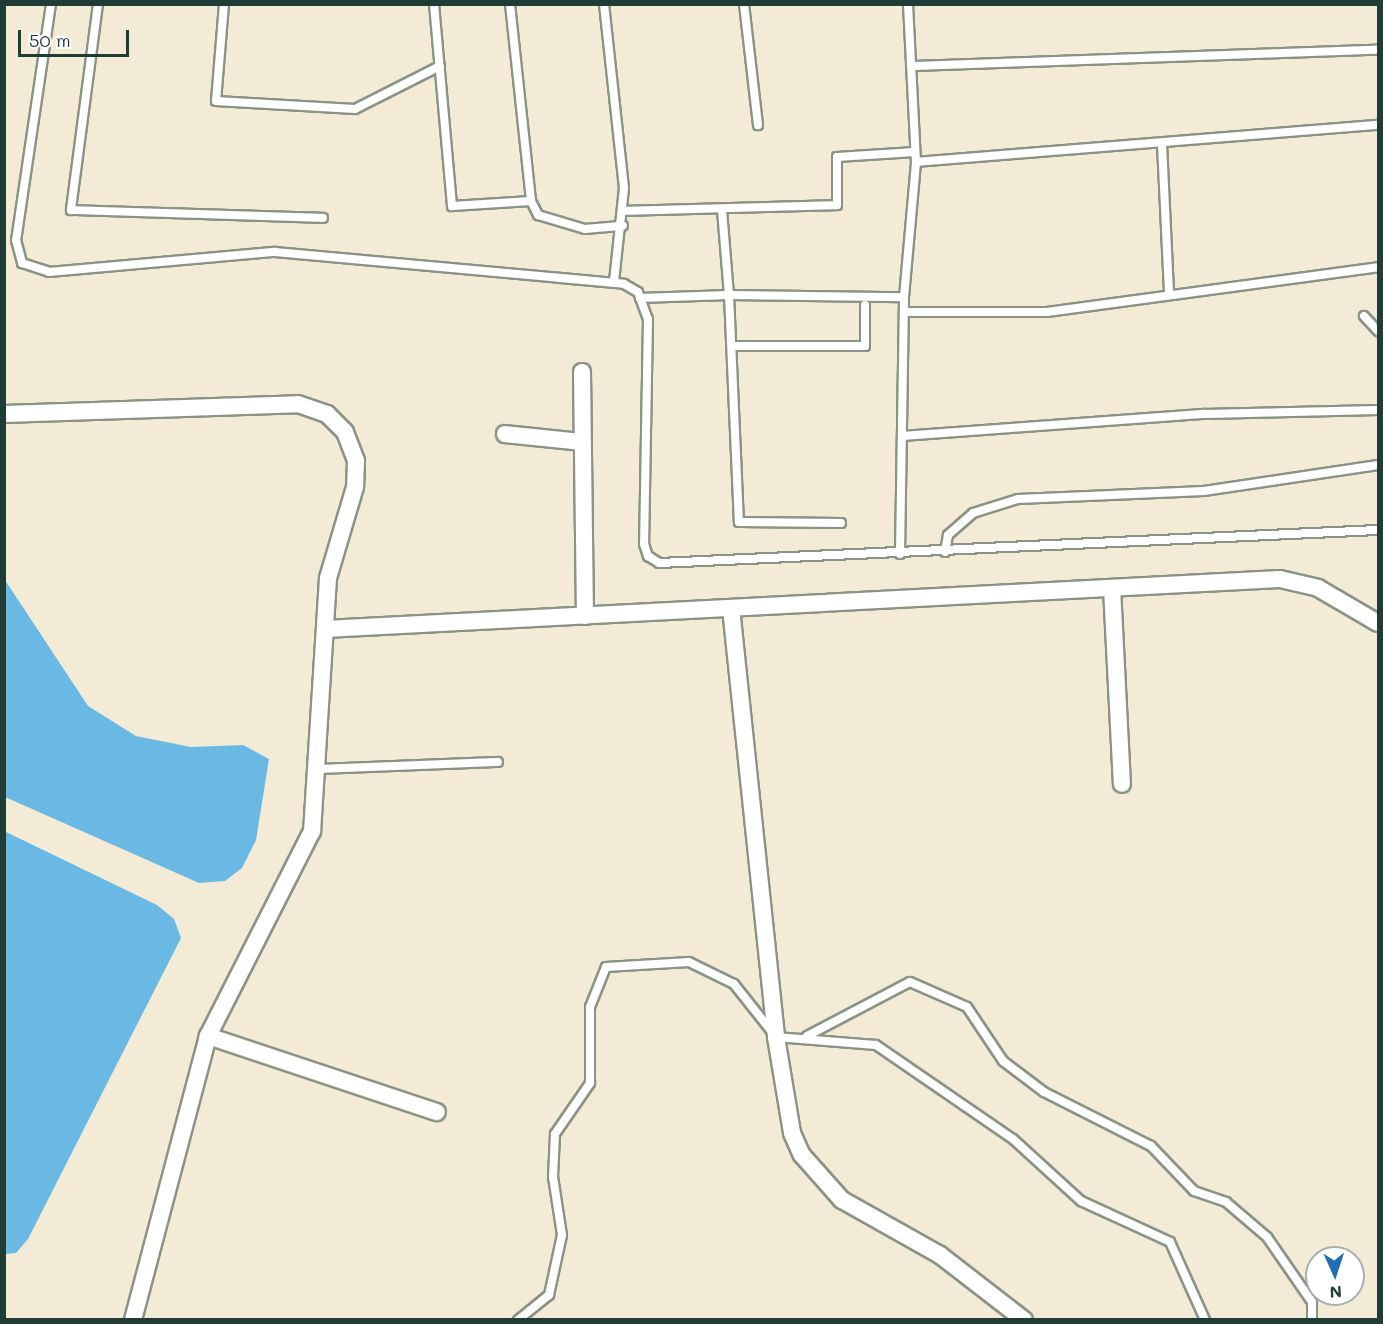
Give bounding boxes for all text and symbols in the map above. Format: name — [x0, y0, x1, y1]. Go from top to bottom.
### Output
scale bar — [21, 18, 132, 56]
text: 50 m — [29, 28, 71, 52]
north arrow — [1305, 1246, 1365, 1306]
text: N — [1329, 1282, 1342, 1303]

